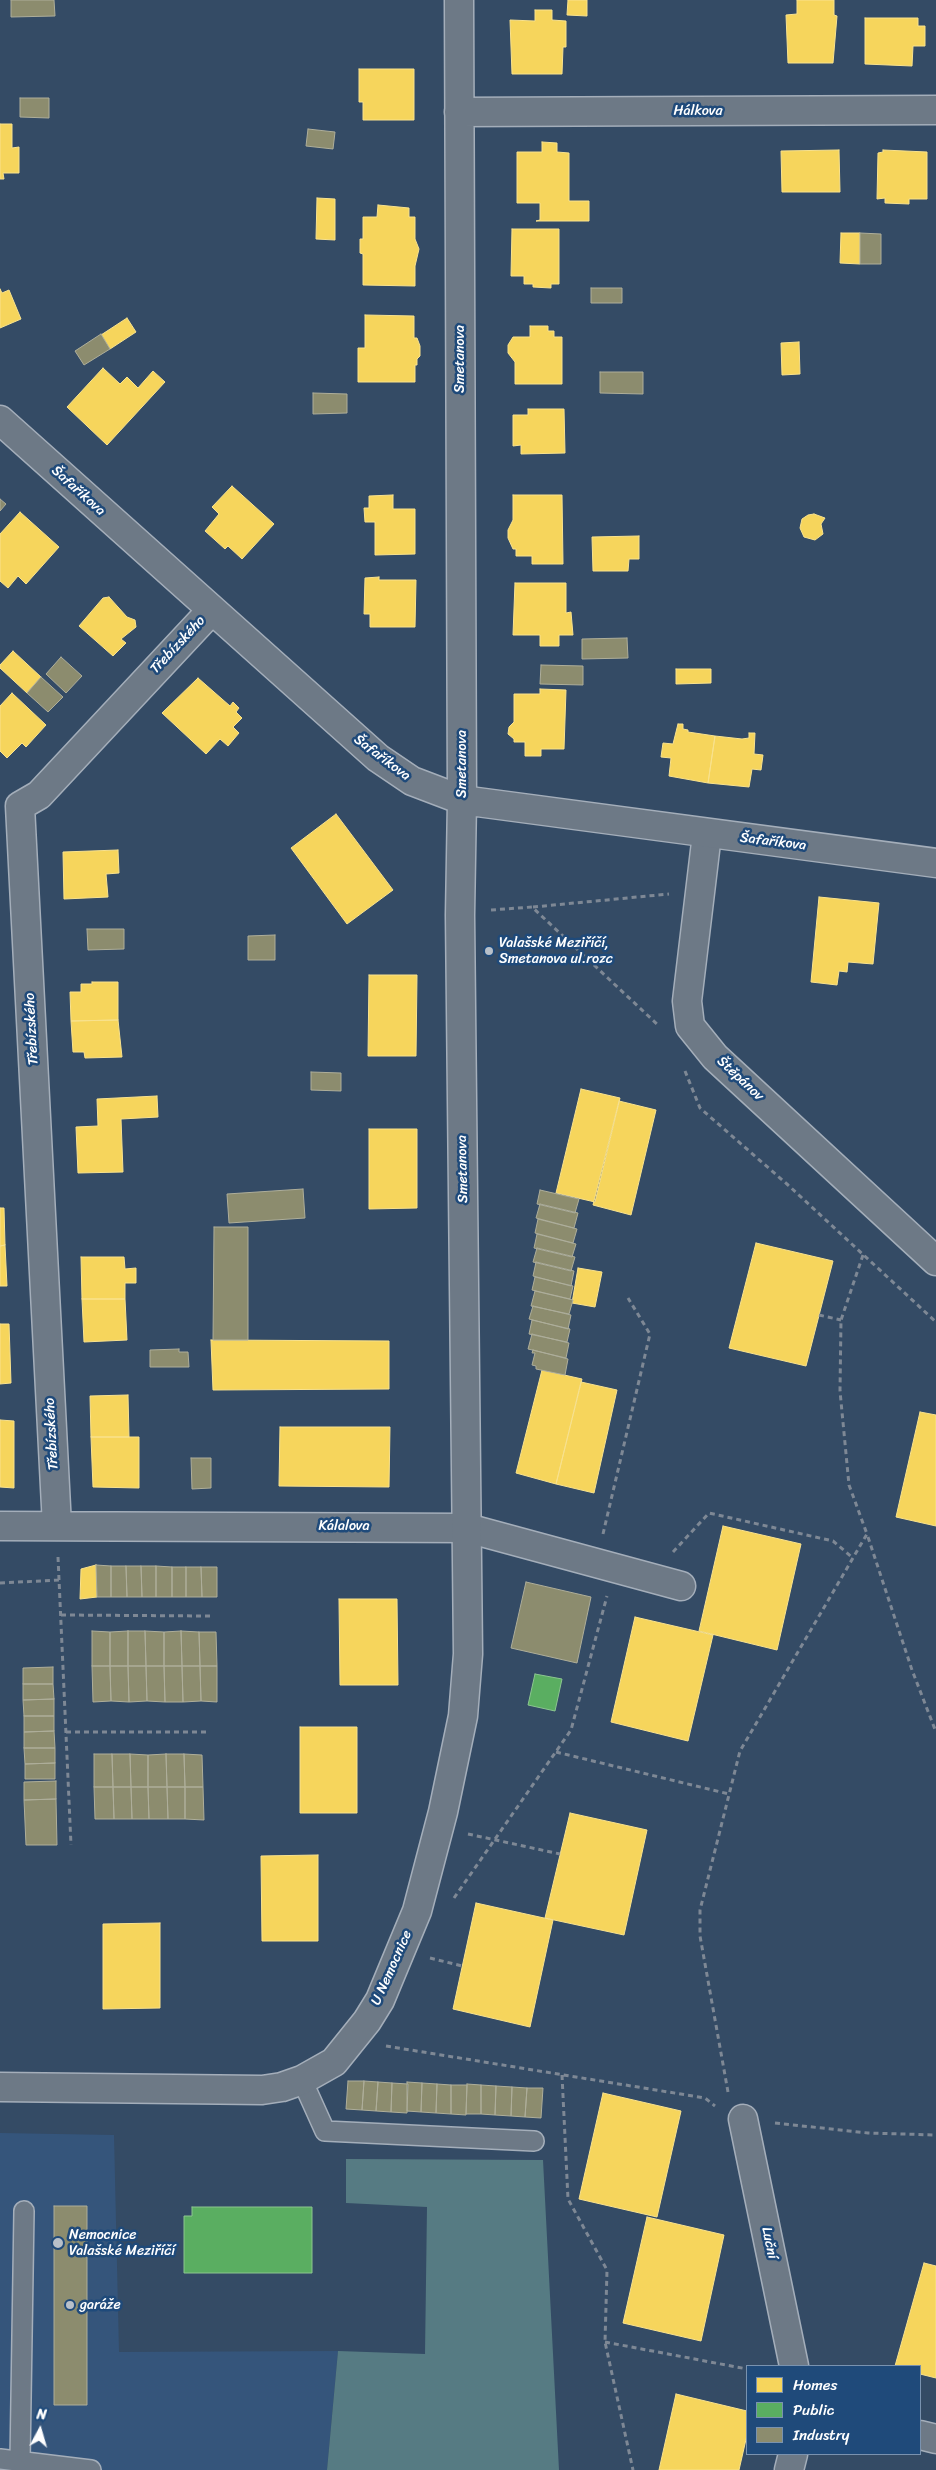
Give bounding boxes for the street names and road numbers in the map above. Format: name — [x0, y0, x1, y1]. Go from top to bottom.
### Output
street label: Hálkova — [673, 103, 723, 119]
street label: Smetanova — [452, 325, 468, 393]
street label: Šafaříkova — [48, 462, 108, 520]
street label: Třebízského — [147, 613, 209, 677]
street label: Smetanova — [454, 730, 470, 798]
street label: Šafaříkova — [350, 731, 414, 785]
street label: Šafaříkova — [739, 830, 807, 854]
street label: Třebízského — [22, 992, 42, 1066]
street label: Štěpánov — [713, 1053, 767, 1105]
street label: Smetanova — [454, 1135, 472, 1203]
street label: Třebízského — [42, 1397, 62, 1471]
street label: Kálalova — [318, 1518, 370, 1534]
street label: U Nemocnice — [368, 1928, 416, 2008]
street label: Luční — [757, 2225, 781, 2261]

